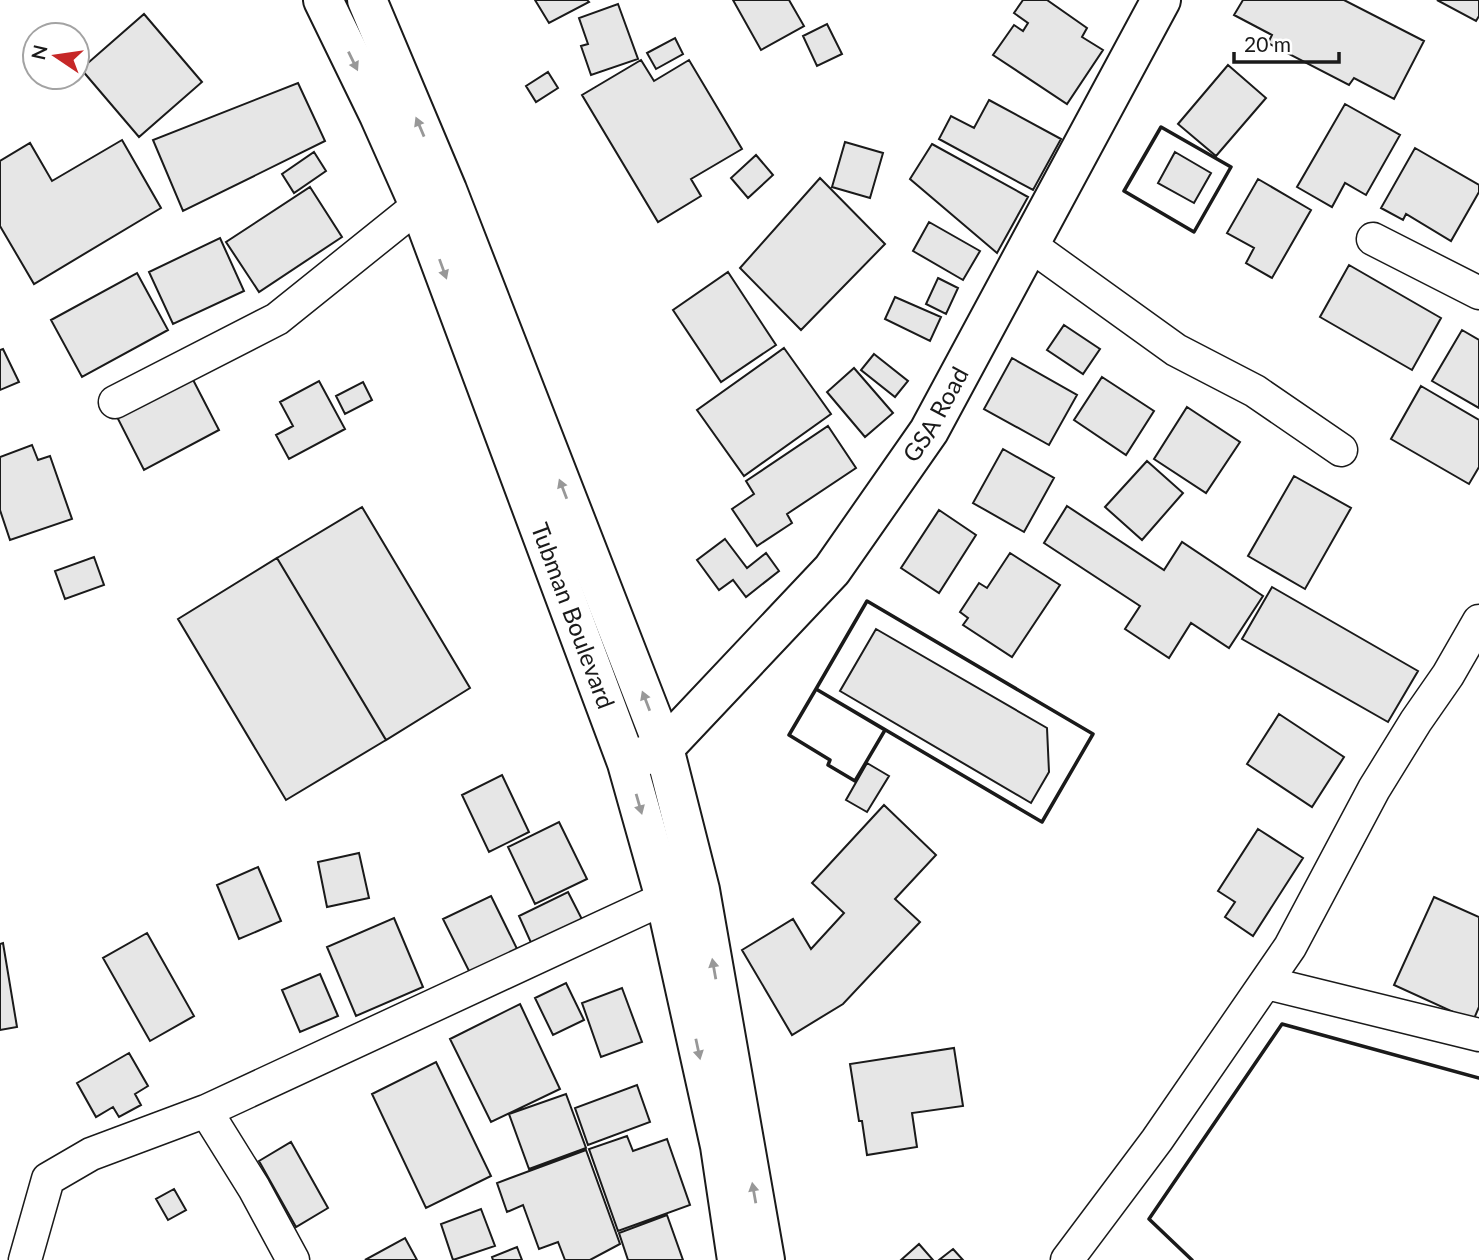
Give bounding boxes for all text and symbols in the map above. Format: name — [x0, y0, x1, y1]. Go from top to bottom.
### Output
north arrow — [21, 21, 91, 91]
scale bar — [1234, 21, 1339, 65]
text: 20 m — [1244, 31, 1291, 56]
text: N — [26, 42, 52, 62]
one-way arrow — [347, 51, 358, 71]
one-way arrow — [414, 117, 425, 138]
one-way arrow — [438, 258, 449, 279]
street label: GSA Road — [896, 362, 974, 467]
one-way arrow — [558, 479, 569, 500]
street label: Tubman Boulevard — [526, 519, 621, 712]
one-way arrow — [641, 691, 652, 712]
one-way arrow — [634, 793, 645, 815]
one-way arrow — [708, 958, 719, 980]
one-way arrow — [693, 1038, 704, 1060]
one-way arrow — [748, 1182, 759, 1204]

